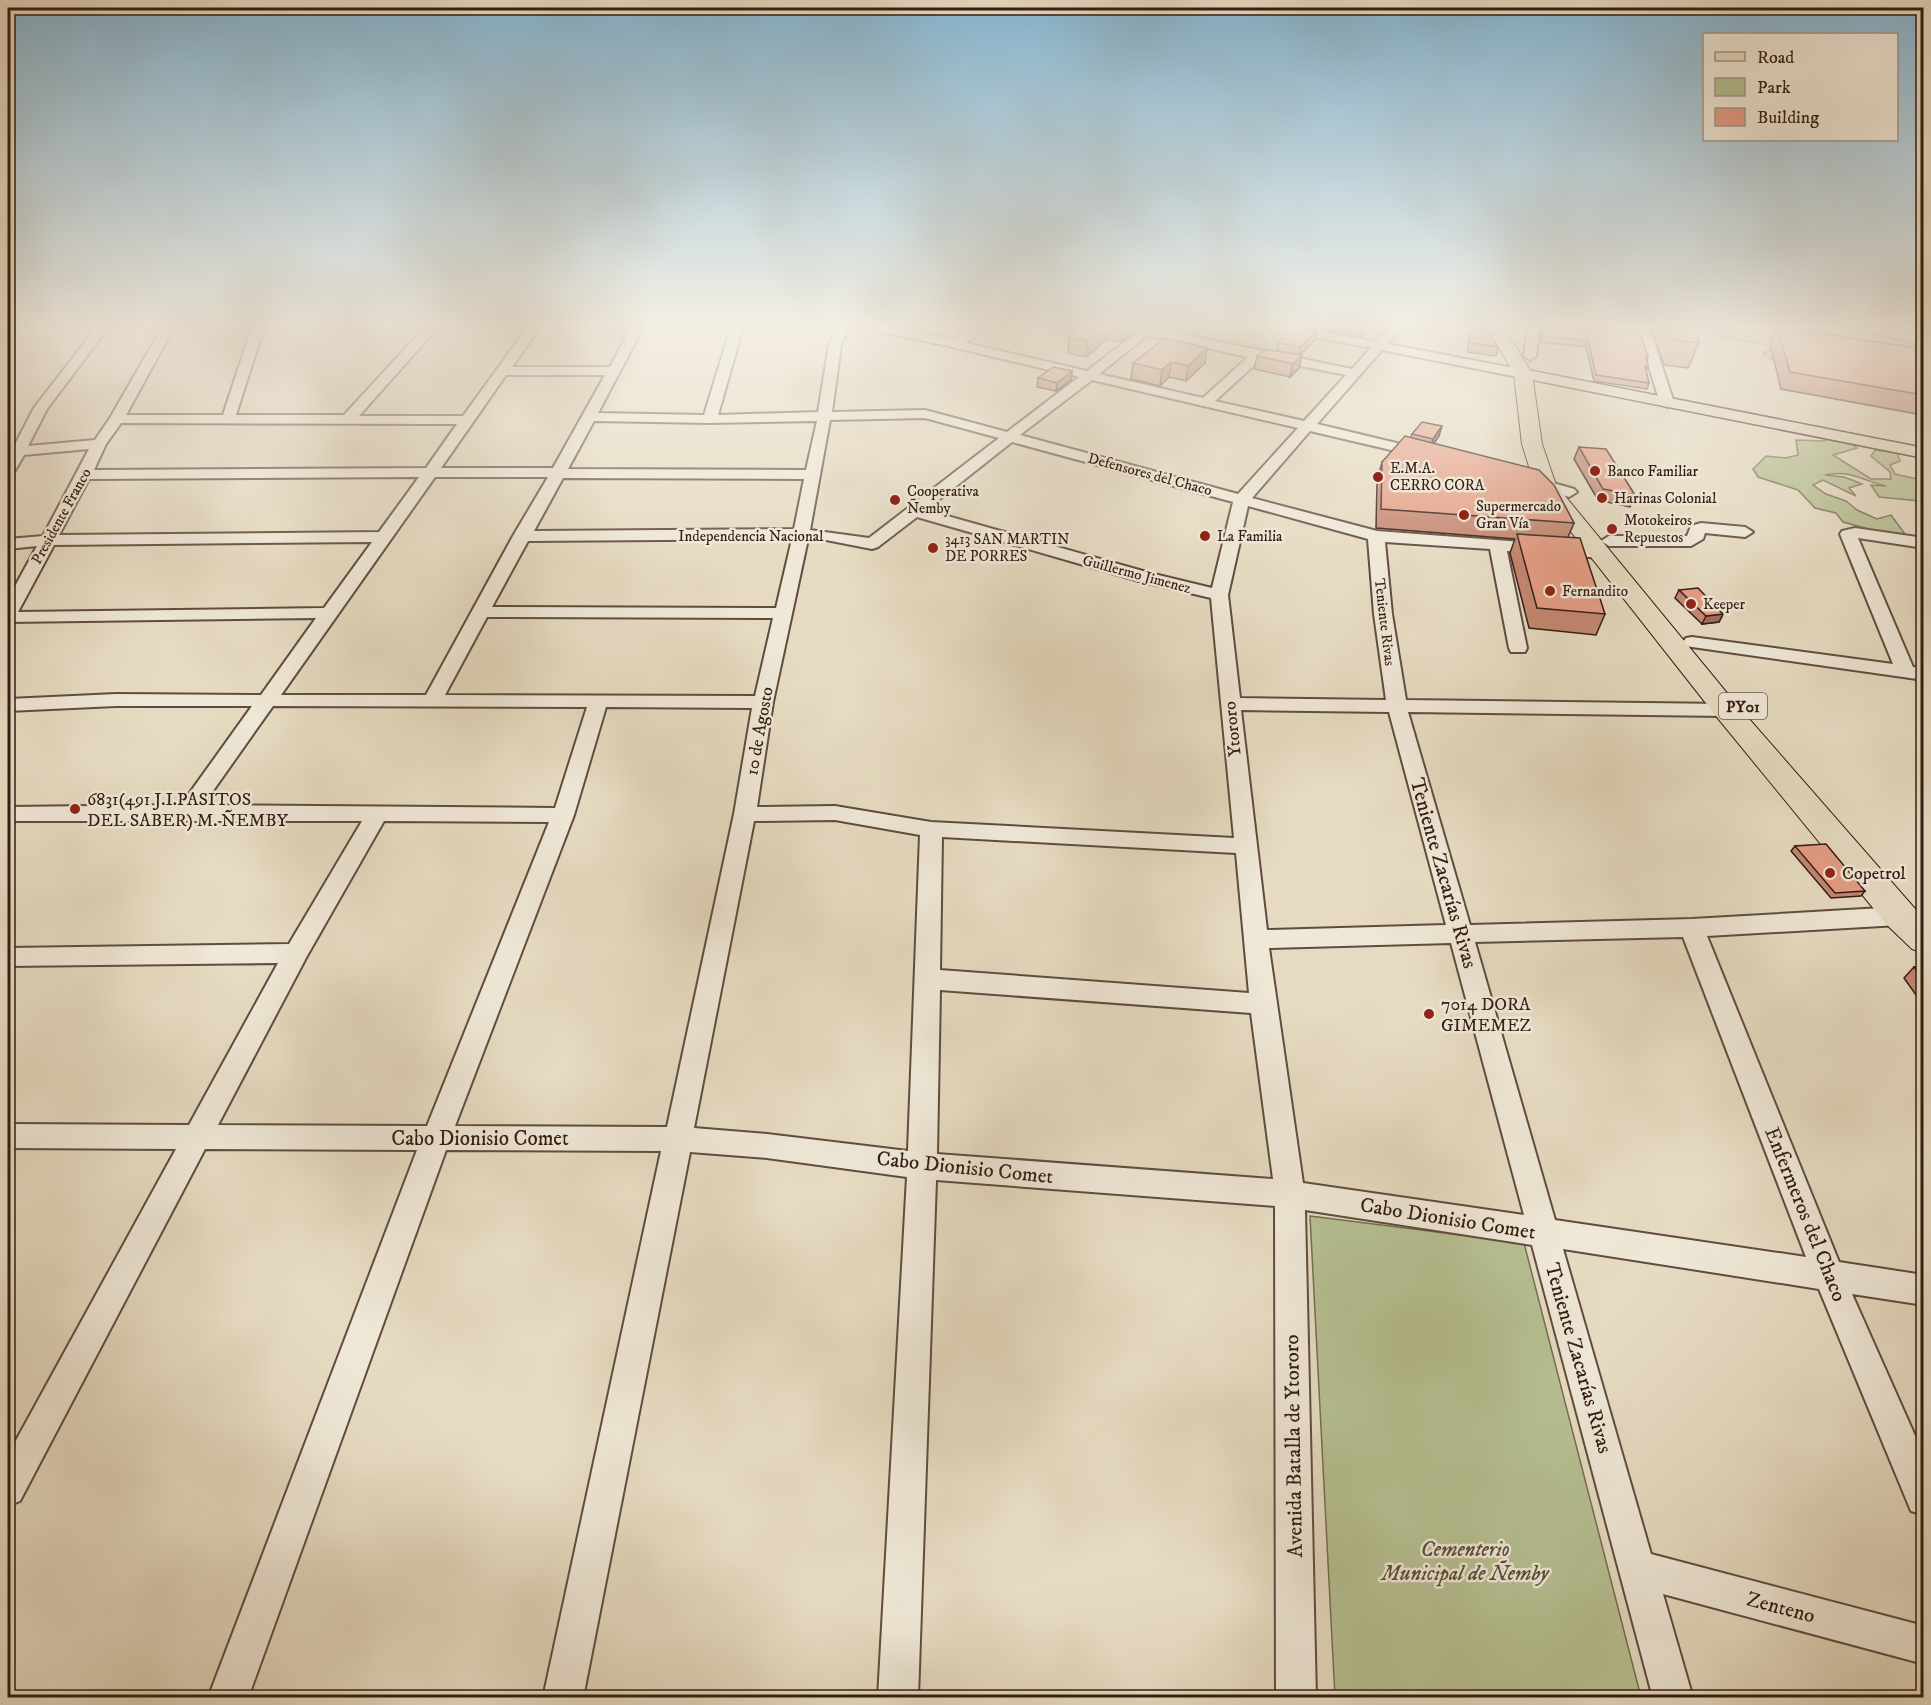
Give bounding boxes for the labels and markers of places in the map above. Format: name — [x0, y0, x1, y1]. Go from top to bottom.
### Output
place label: E.M.A. CERRO CORA — [1390, 459, 1485, 495]
place label: Banco Familiar — [1607, 462, 1699, 481]
marker: Banco Familiar — [1588, 464, 1602, 478]
marker: E.M.A. CERRO CORA — [1371, 470, 1385, 484]
place label: Cooperativa Ñemby — [907, 482, 980, 518]
place label: Harinas Colonial — [1614, 489, 1717, 508]
marker: Harinas Colonial — [1595, 491, 1609, 505]
marker: Cooperativa Ñemby — [888, 493, 902, 507]
place label: Supermercado Gran Vía — [1476, 497, 1561, 533]
marker: Supermercado Gran Vía — [1457, 508, 1471, 522]
place label: Motokeiros Repuestos — [1624, 511, 1692, 547]
marker: Motokeiros Repuestos — [1605, 522, 1619, 536]
place label: La Familia — [1217, 527, 1283, 546]
marker: La Familia — [1198, 529, 1212, 543]
place label: 3413 SAN MARTIN DE PORRES — [945, 530, 1070, 566]
marker: 3413 SAN MARTIN DE PORRES — [926, 541, 940, 555]
place label: Fernandito — [1562, 582, 1628, 601]
marker: Fernandito — [1543, 584, 1557, 598]
place label: Keeper — [1703, 595, 1746, 614]
marker: Keeper — [1684, 597, 1698, 611]
place label: 6831(491 J.I.PASITOS DEL SABER) M. ÑEMBY — [87, 789, 289, 832]
marker: 6831(491 J.I.PASITOS DEL SABER) M. ÑEMBY — [68, 802, 82, 816]
place label: Copetrol — [1842, 863, 1906, 885]
marker: Copetrol — [1823, 866, 1837, 880]
place label: 7014 DORA GIMEMEZ — [1441, 994, 1531, 1037]
marker: 7014 DORA GIMEMEZ — [1422, 1007, 1436, 1021]

